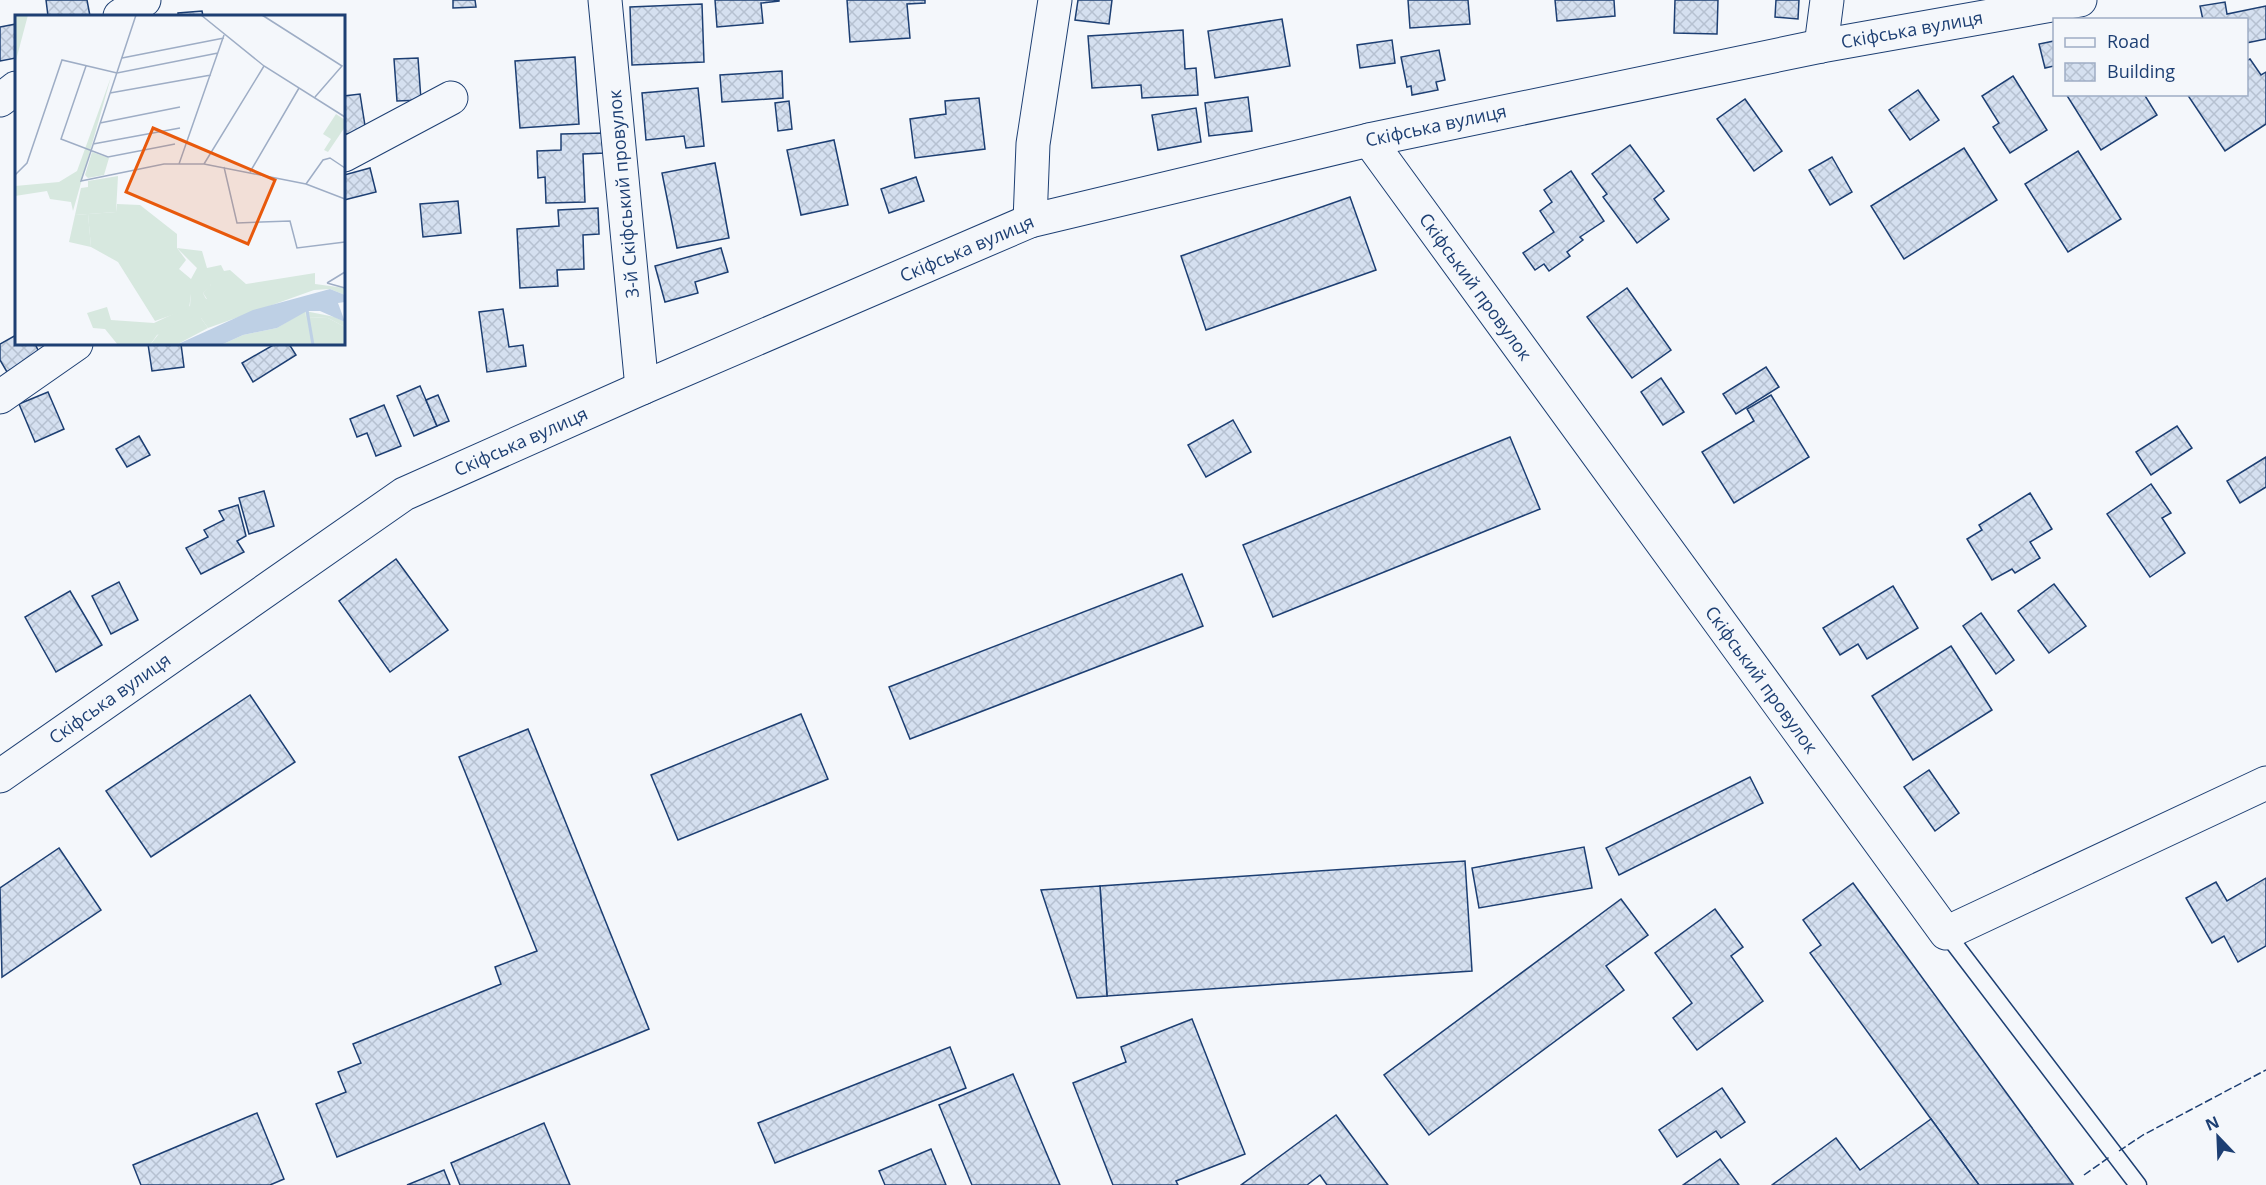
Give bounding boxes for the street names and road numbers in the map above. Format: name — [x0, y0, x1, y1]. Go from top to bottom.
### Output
street label: Скіфська вулиця — [1839, 5, 1985, 53]
street label: 3-й Скіфський провулок — [602, 88, 644, 299]
street label: Скіфська вулиця — [1363, 98, 1509, 152]
street label: Скіфський провулок — [1414, 208, 1538, 366]
street label: Скіфська вулиця — [896, 209, 1037, 287]
street label: Скіфська вулиця — [450, 401, 591, 481]
street label: Скіфський провулок — [1700, 601, 1824, 759]
street label: Скіфська вулиця — [44, 647, 175, 749]

